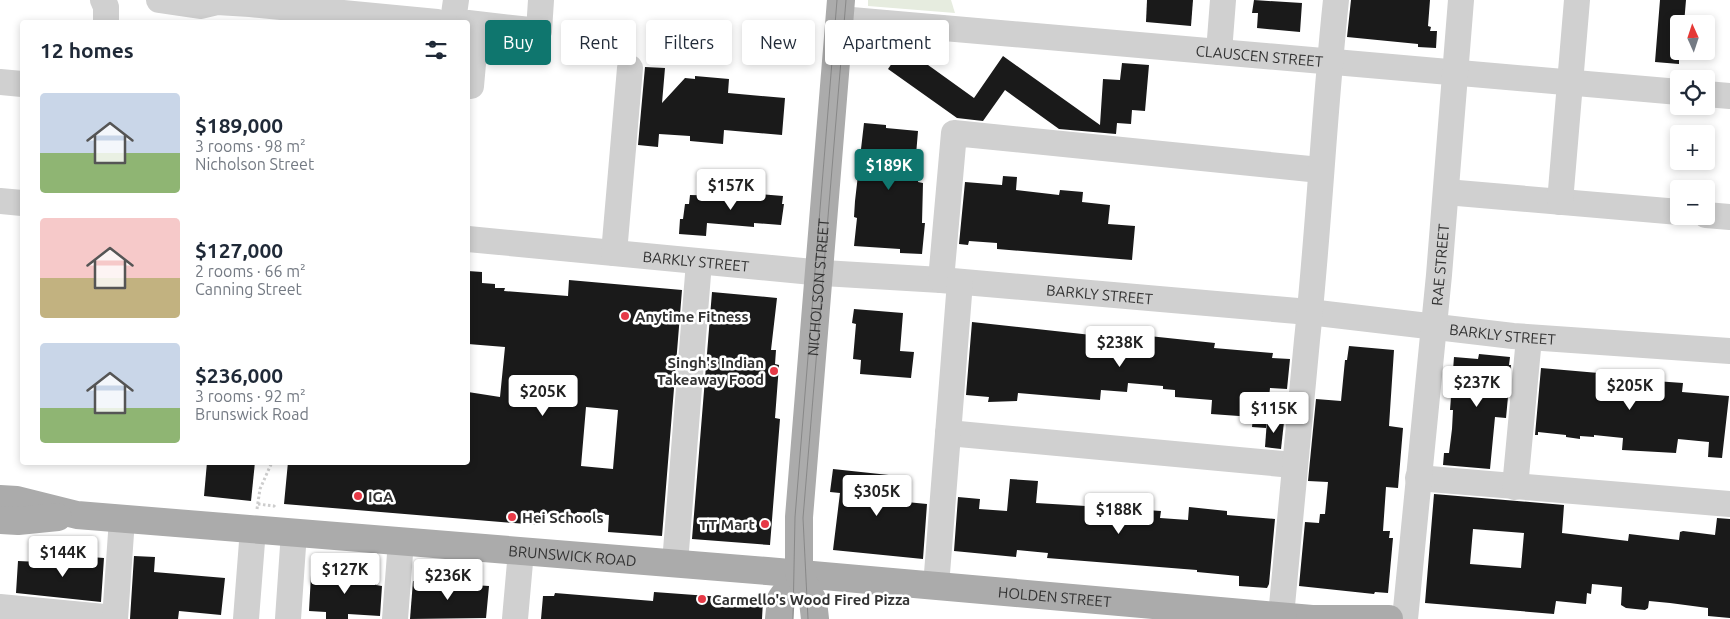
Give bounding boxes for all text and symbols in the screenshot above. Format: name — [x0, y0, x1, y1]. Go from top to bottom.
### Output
north arrow — [1670, 15, 1715, 60]
map controls — [1670, 15, 1715, 225]
chip: Buy — [485, 20, 551, 65]
chip: Rent — [561, 20, 636, 65]
chip: Filters — [646, 20, 732, 65]
chip: New — [742, 20, 815, 65]
chip: Apartment — [825, 20, 949, 65]
icon: filters — [422, 36, 450, 64]
text: 12 homes — [40, 38, 134, 62]
street label: CLAUSCEN STREET — [1195, 41, 1324, 70]
button: locate — [1670, 70, 1715, 115]
icon: home — [80, 113, 140, 173]
text: $189,000 — [195, 113, 283, 137]
button: + — [1670, 125, 1715, 170]
text: 3 rooms · 98 m² — [195, 137, 306, 155]
pin: $189K — [854, 148, 924, 191]
text: Nicholson Street — [195, 155, 314, 173]
text: $189K — [866, 156, 912, 174]
pin: $157K — [696, 168, 766, 211]
text: $157K — [708, 176, 754, 194]
button: − — [1670, 180, 1715, 225]
street label: NICHOLSON STREET — [804, 217, 832, 357]
street label: RAE STREET — [1428, 222, 1452, 306]
icon: home — [80, 238, 140, 298]
text: $127,000 — [195, 238, 283, 262]
street label: BARKLY STREET — [642, 247, 751, 274]
text: 2 rooms · 66 m² — [195, 262, 306, 280]
text: Canning Street — [195, 280, 302, 298]
street label: BARKLY STREET — [1046, 281, 1154, 307]
place label: Anytime Fitness — [635, 308, 748, 325]
marker: Anytime Fitness — [619, 310, 631, 322]
street label: BARKLY STREET — [1448, 320, 1557, 347]
pin: $238K — [1085, 326, 1155, 368]
text: $238K — [1097, 333, 1143, 351]
place label: Singh's Indian Takeaway Food — [657, 354, 764, 388]
icon: home — [80, 363, 140, 423]
text: $236,000 — [195, 363, 283, 387]
marker: Singh's Indian Takeaway Food — [768, 365, 780, 377]
pin: $237K — [1442, 366, 1512, 408]
pin: $205K — [1595, 368, 1665, 411]
text: $237K — [1454, 373, 1500, 391]
pin: $205K — [508, 374, 578, 417]
text: $205K — [1607, 376, 1653, 394]
text: $205K — [520, 382, 566, 400]
text: 3 rooms · 92 m² — [195, 387, 306, 405]
pin: $115K — [1239, 392, 1309, 434]
text: $115K — [1251, 399, 1297, 417]
text: Brunswick Road — [195, 405, 309, 423]
pin: $305K — [842, 474, 912, 517]
text: $305K — [854, 482, 900, 500]
place label: IGA — [368, 488, 394, 505]
marker: IGA — [352, 490, 364, 502]
pin: $188K — [1084, 492, 1154, 535]
text: $188K — [1096, 500, 1142, 518]
place label: Hei Schools — [522, 509, 604, 526]
marker: Hei Schools — [506, 511, 518, 523]
place label: TT Mart — [699, 516, 756, 533]
marker: TT Mart — [759, 518, 771, 530]
pin: $144K — [28, 536, 98, 578]
street label: BRUNSWICK ROAD — [508, 542, 637, 569]
text: $144K — [40, 543, 86, 561]
pin: $127K — [310, 552, 380, 595]
pin: $236K — [413, 558, 483, 601]
text: $127K — [322, 560, 368, 578]
text: $236K — [425, 566, 471, 584]
street label: HOLDEN STREET — [997, 583, 1113, 610]
place label: Carmello's Wood Fired Pizza — [712, 591, 910, 608]
marker: Carmello's Wood Fired Pizza — [696, 593, 708, 605]

